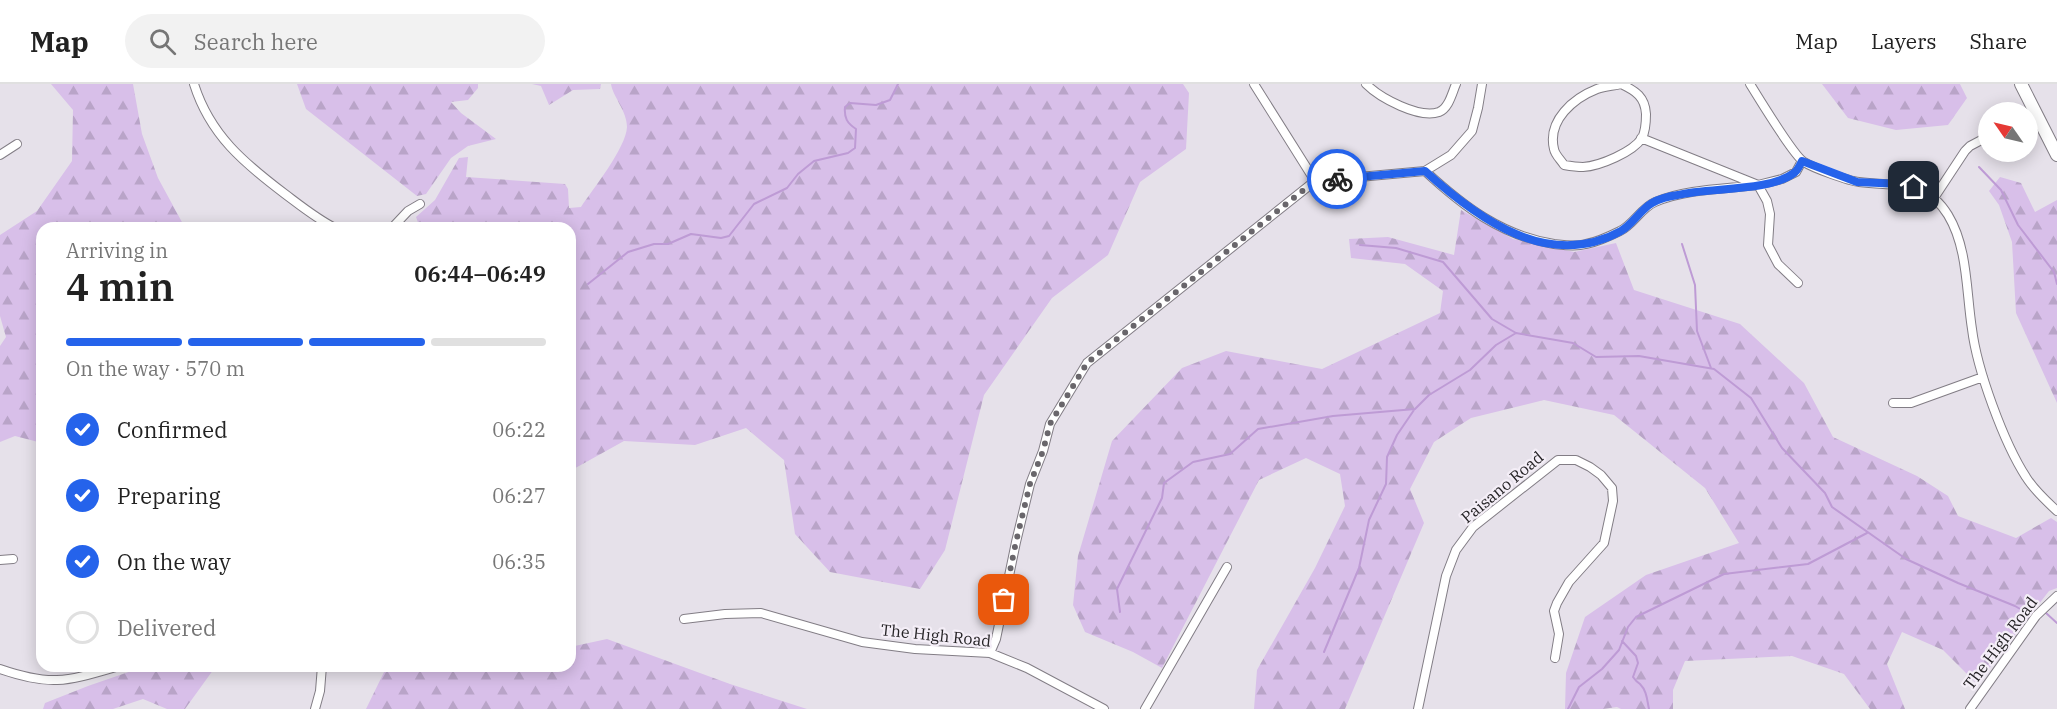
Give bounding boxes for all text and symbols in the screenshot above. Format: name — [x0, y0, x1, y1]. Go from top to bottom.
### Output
search box — [125, 14, 545, 68]
text: Map — [30, 23, 89, 60]
icon: search — [146, 25, 179, 58]
text: Search here — [194, 27, 318, 56]
text: Map — [1795, 27, 1838, 55]
text: Layers — [1871, 27, 1937, 55]
text: Share — [1970, 27, 2027, 55]
north arrow — [1978, 102, 2038, 162]
map controls — [1978, 102, 2038, 162]
courier — [1307, 149, 1367, 209]
pin — [1888, 161, 1939, 212]
icon: bike — [1321, 163, 1354, 196]
icon: home — [1897, 170, 1930, 203]
text: Arriving in — [66, 237, 168, 264]
text: 06:44–06:49 — [414, 259, 546, 288]
text: 4 min — [66, 261, 174, 312]
text: On the way · 570 m — [66, 355, 245, 382]
icon: check — [66, 413, 99, 446]
text: Confirmed — [117, 415, 228, 444]
text: 06:22 — [492, 416, 546, 443]
street label: Paisano Road — [1457, 447, 1547, 527]
icon: check — [66, 479, 99, 512]
text: Preparing — [117, 481, 221, 510]
text: 06:27 — [492, 482, 546, 509]
icon: check — [66, 545, 99, 578]
text: On the way — [117, 547, 231, 576]
text: 06:35 — [492, 548, 546, 575]
pin — [978, 574, 1029, 625]
icon: bag — [987, 583, 1020, 616]
street label: The High Road — [1959, 592, 2042, 693]
text: Delivered — [117, 613, 216, 642]
street label: The High Road — [880, 619, 992, 651]

